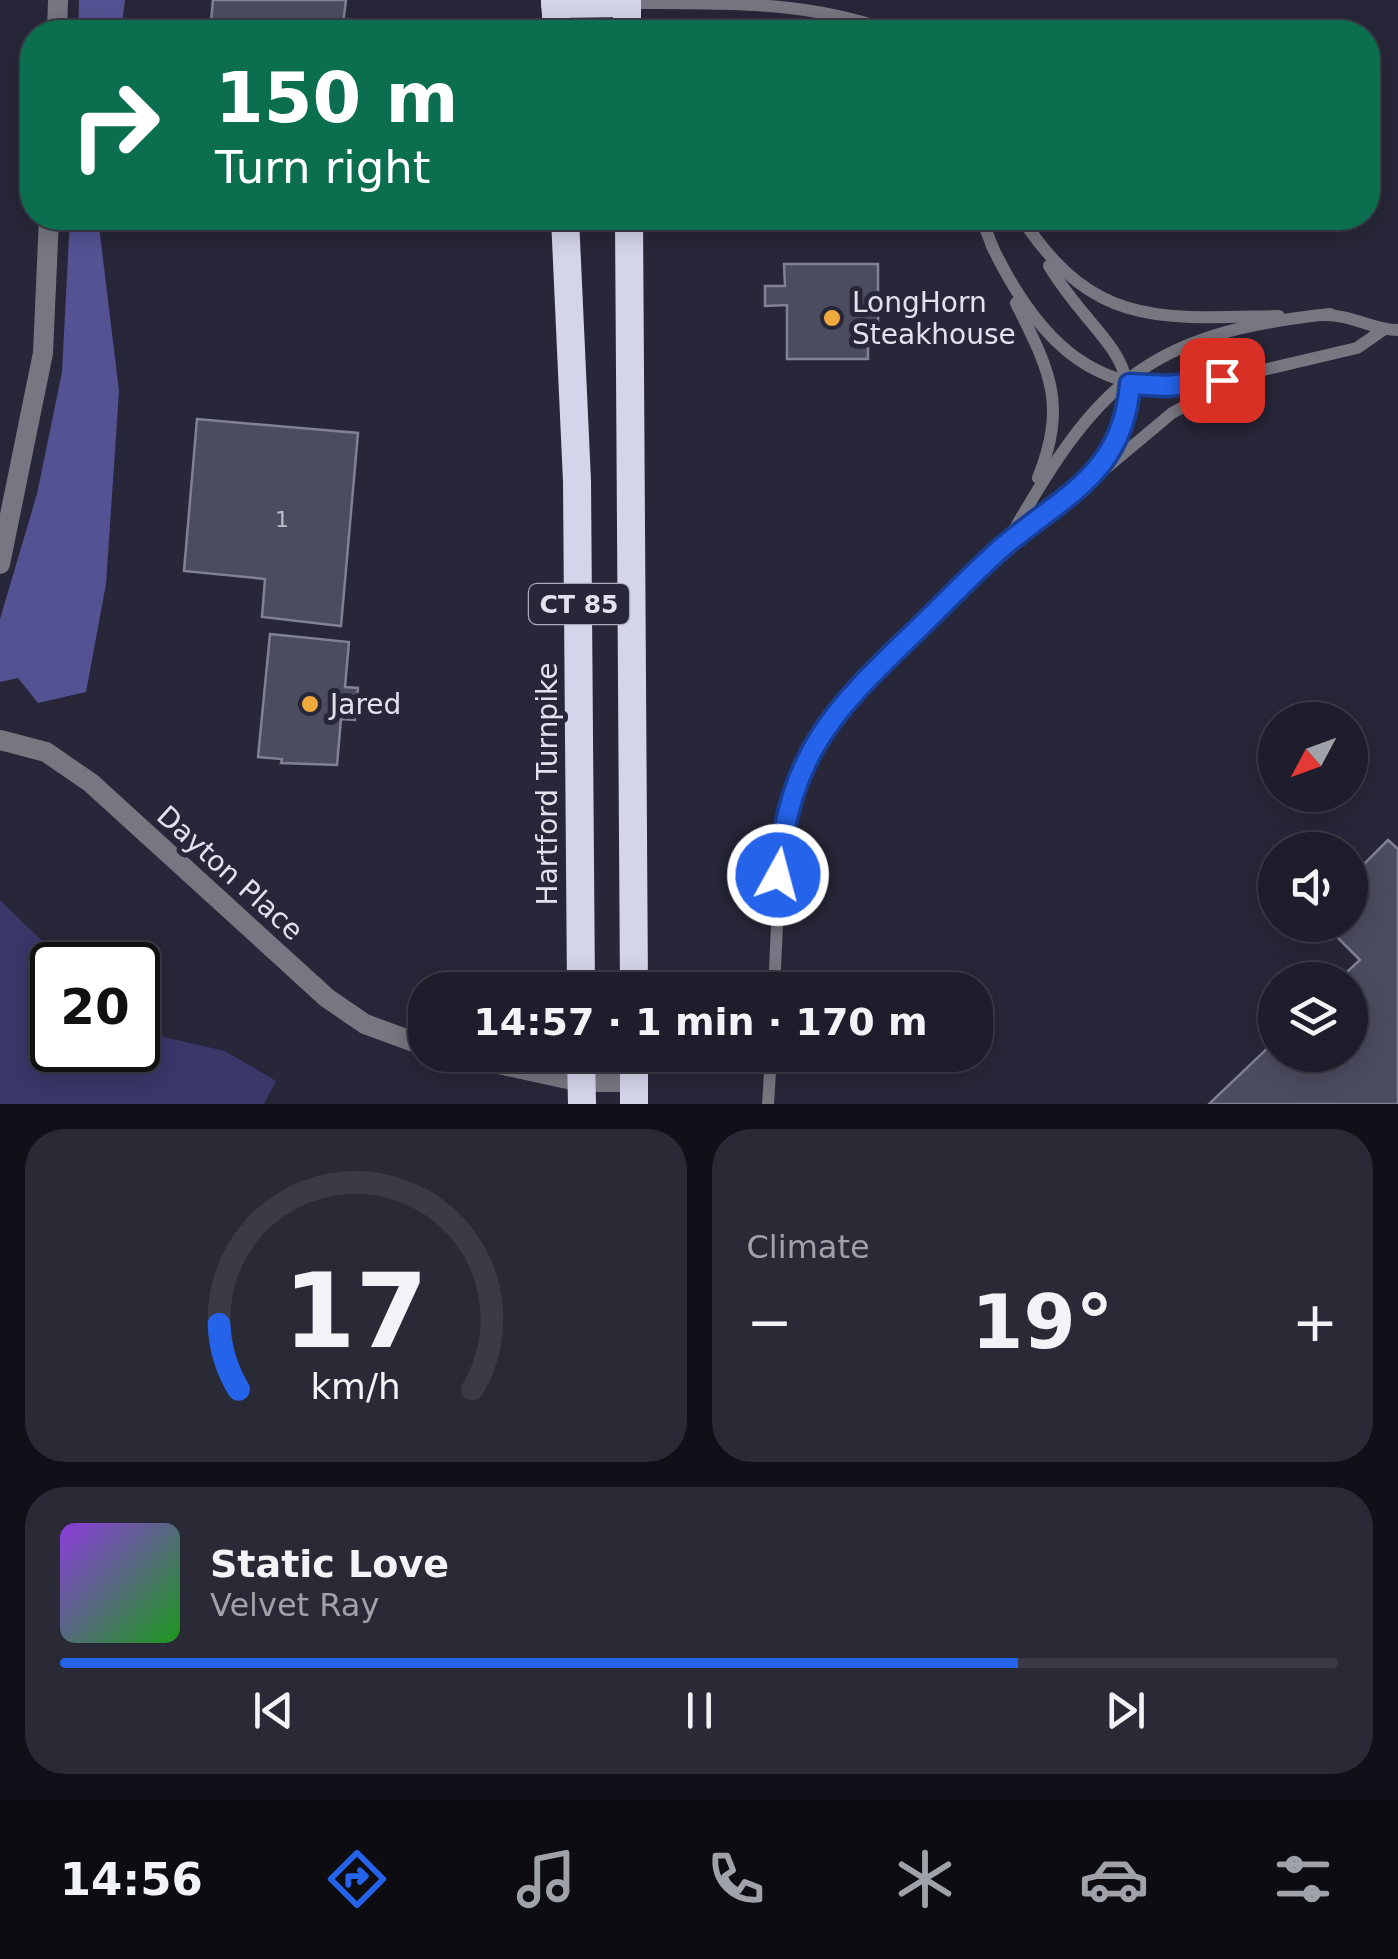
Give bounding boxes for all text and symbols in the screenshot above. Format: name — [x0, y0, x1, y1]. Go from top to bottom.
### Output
text: 150 m — [215, 57, 458, 139]
icon: right — [50, 60, 180, 190]
text: Turn right — [215, 141, 430, 194]
place label: LongHorn Steakhouse — [852, 286, 1016, 351]
marker: LongHorn Steakhouse — [821, 307, 843, 329]
pin — [1180, 338, 1265, 423]
icon: arrive — [1195, 353, 1250, 408]
house number: 1 — [275, 507, 289, 532]
road number: CT 85 — [529, 584, 629, 624]
street label: Hartford Turnpike — [531, 663, 564, 905]
place label: Jared — [328, 688, 401, 721]
marker: Jared — [299, 693, 321, 715]
north arrow — [1258, 702, 1368, 812]
map controls — [1258, 702, 1368, 1072]
street label: Dayton Place — [150, 799, 310, 947]
position arrow — [726, 823, 830, 927]
button: sound — [1258, 832, 1368, 942]
speed limit sign: 20 — [30, 942, 160, 1072]
button: layers — [1258, 962, 1368, 1072]
text: 14:57 · 1 min · 170 m — [473, 1000, 928, 1044]
text: Climate — [747, 1228, 870, 1266]
text: 17 — [283, 1250, 428, 1372]
text: 19° — [971, 1278, 1113, 1366]
text: − — [747, 1290, 793, 1354]
text: + — [1292, 1290, 1338, 1354]
text: km/h — [311, 1366, 401, 1407]
text: Static Love — [210, 1542, 449, 1586]
text: Velvet Ray — [210, 1586, 379, 1624]
icon: previous — [246, 1683, 301, 1738]
icon: pause — [672, 1683, 727, 1738]
icon: next — [1098, 1683, 1153, 1738]
icon: directions — [322, 1844, 392, 1914]
icon: music — [511, 1844, 581, 1914]
icon: phone — [701, 1844, 771, 1914]
icon: climate — [890, 1844, 960, 1914]
icon: car — [1079, 1844, 1149, 1914]
icon: filters — [1268, 1844, 1338, 1914]
text: 14:56 — [60, 1853, 203, 1906]

